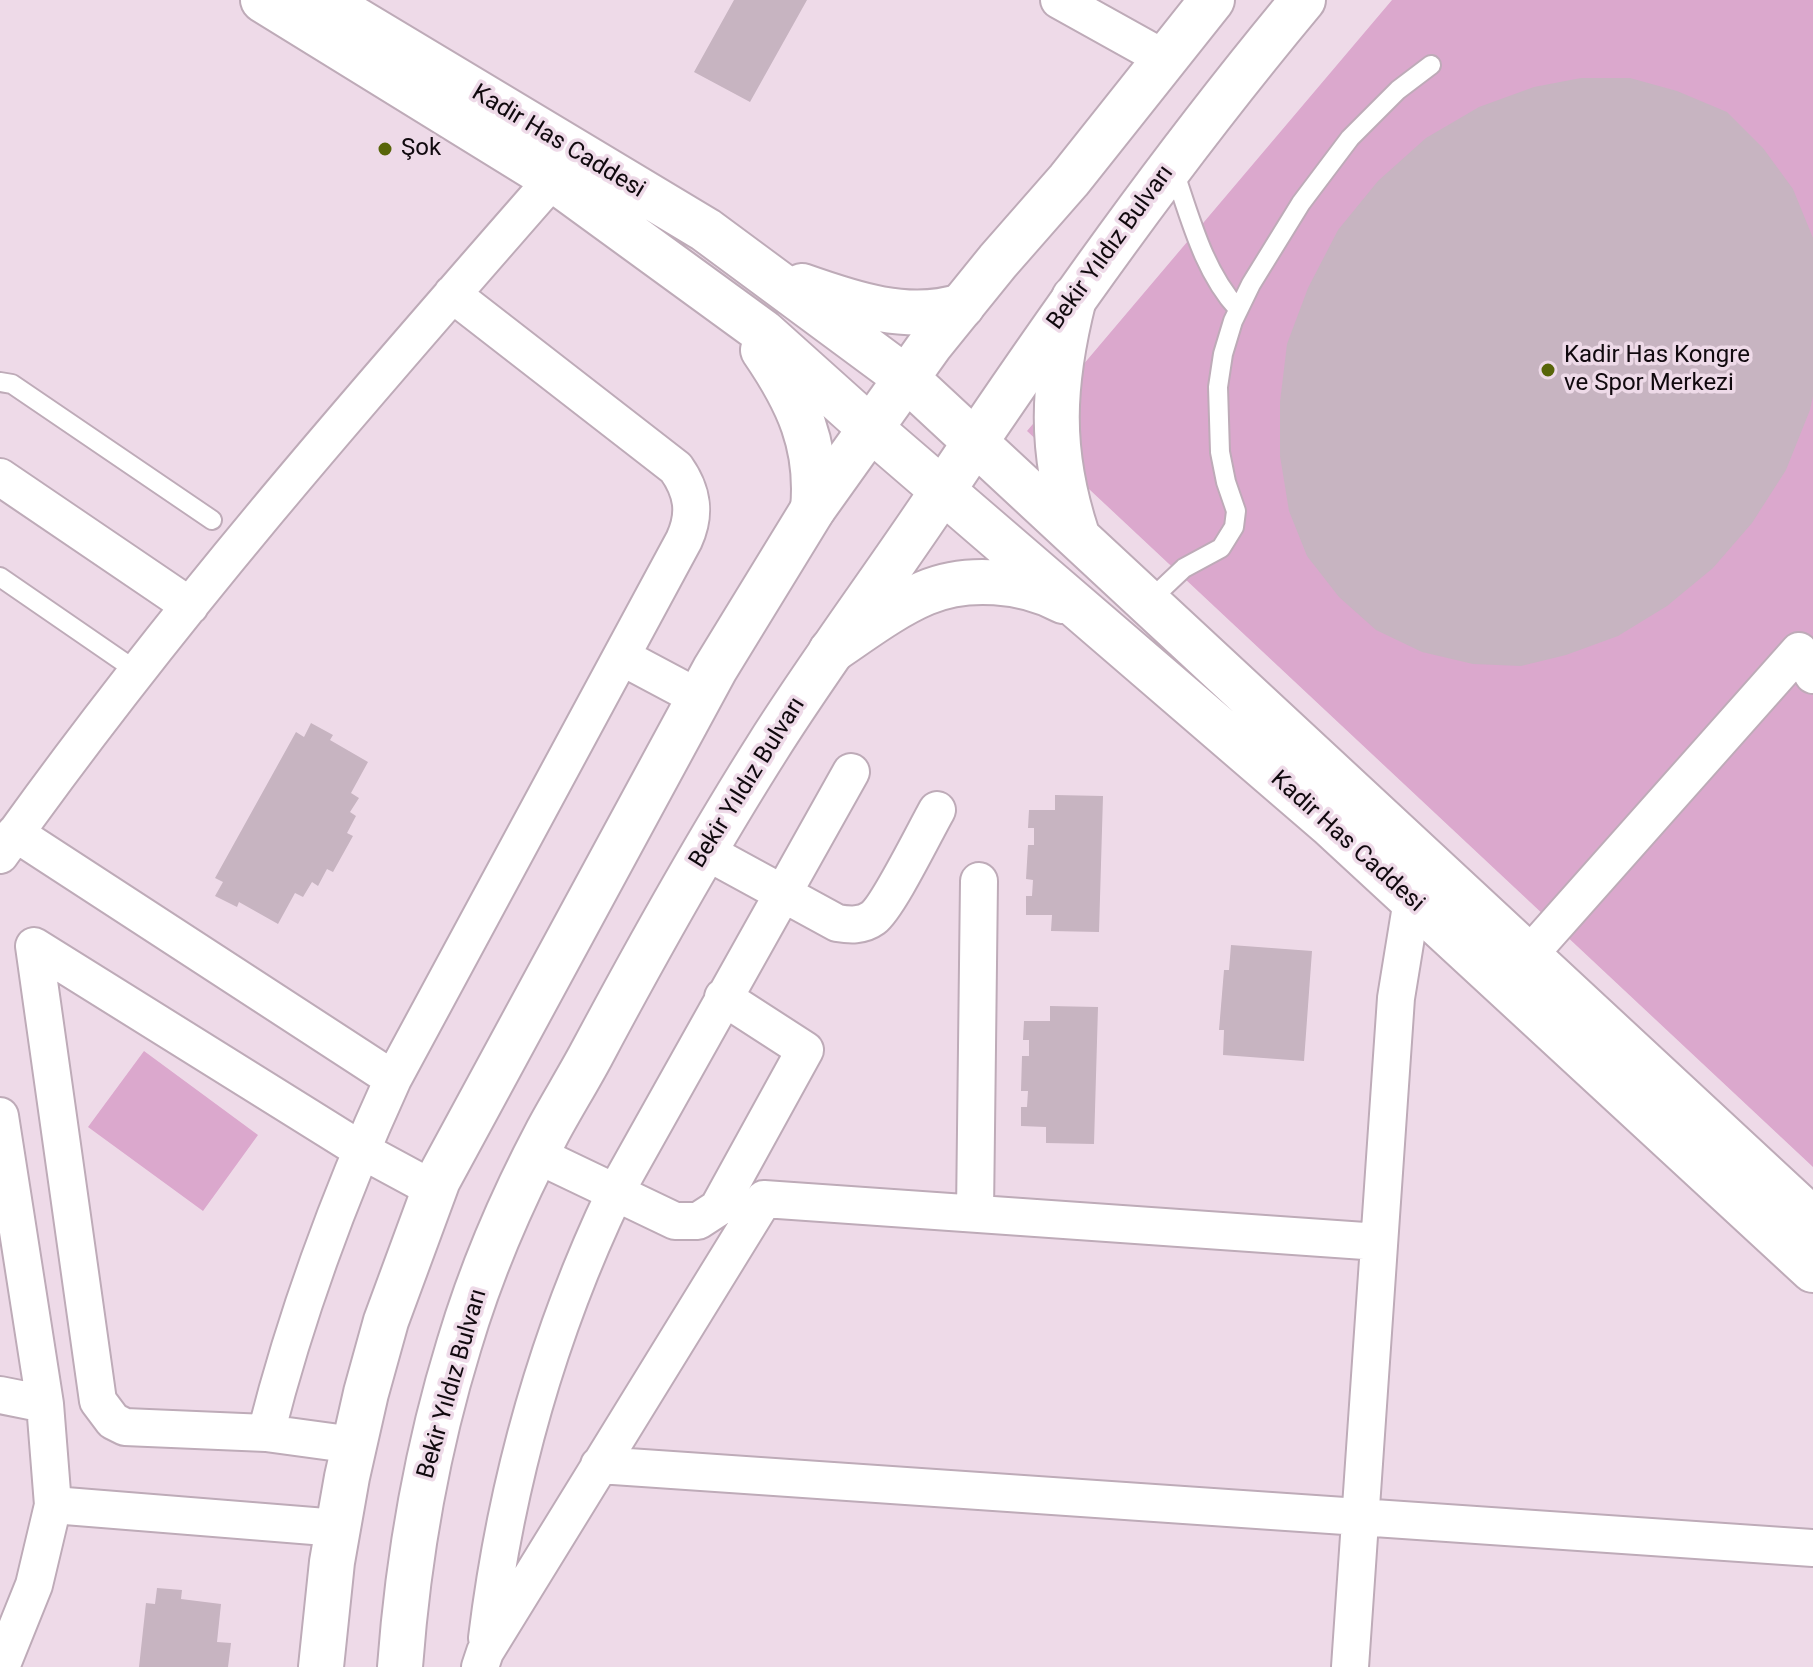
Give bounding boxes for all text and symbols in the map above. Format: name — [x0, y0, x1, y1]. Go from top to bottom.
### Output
street label: Kadir Has Caddesi — [466, 79, 650, 205]
place label: Şok — [401, 135, 441, 163]
marker: Şok — [376, 140, 394, 158]
street label: Bekir Yıldız Bulvarı — [1042, 160, 1180, 336]
place label: Kadir Has Kongre ve Spor Merkezi — [1564, 342, 1750, 398]
marker: Kadir Has Kongre ve Spor Merkezi — [1539, 361, 1557, 379]
street label: Bekir Yıldız Bulvarı — [684, 692, 812, 874]
street label: Kadir Has Caddesi — [1264, 765, 1430, 919]
street label: Bekir Yıldız Bulvarı — [412, 1286, 494, 1482]

